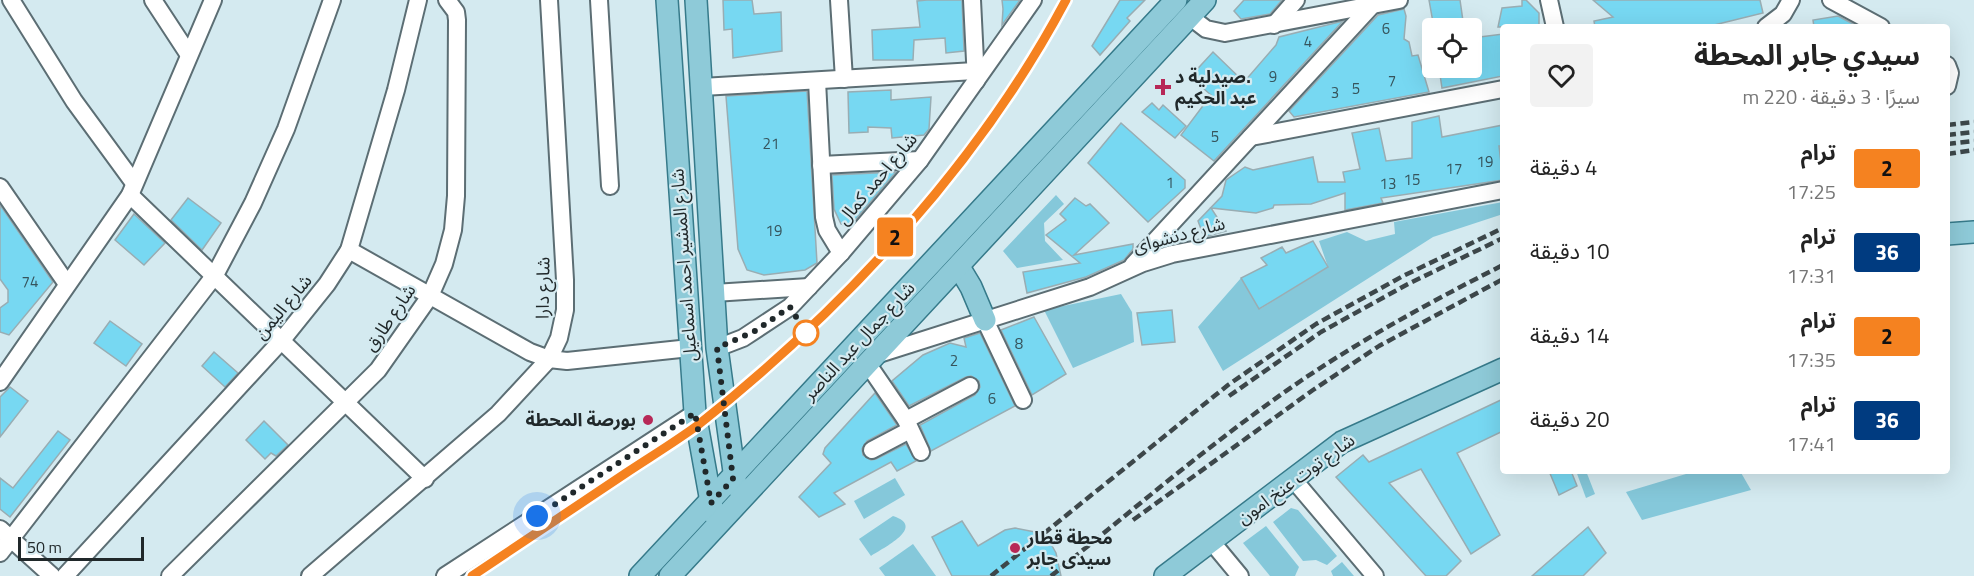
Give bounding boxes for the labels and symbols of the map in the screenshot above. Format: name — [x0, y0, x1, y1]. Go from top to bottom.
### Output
house number: 6 — [1382, 17, 1390, 40]
house number: 4 — [1304, 30, 1312, 53]
place label: صيدلية د. عبد الحكيم — [1175, 63, 1257, 111]
house number: 9 — [1269, 65, 1277, 88]
house number: 7 — [1388, 69, 1396, 92]
house number: 5 — [1352, 77, 1360, 100]
marker: صيدلية د. عبد الحكيم — [1156, 80, 1170, 94]
house number: 3 — [1331, 81, 1339, 104]
house number: 5 — [1211, 125, 1219, 148]
street label: شارع احمد كمال — [830, 127, 924, 231]
house number: 21 — [763, 132, 779, 155]
house number: 19 — [1477, 150, 1493, 173]
house number: 17 — [1446, 157, 1462, 180]
street label: شارع المشير احمد اسماعيل — [663, 168, 705, 362]
house number: 15 — [1404, 168, 1420, 191]
house number: 1 — [1166, 171, 1174, 194]
house number: 13 — [1380, 172, 1396, 195]
street label: شارع دنشواى — [1130, 209, 1228, 261]
line badge: 2 — [876, 218, 914, 256]
house number: 19 — [766, 219, 782, 242]
street label: شارع دارا — [528, 257, 558, 319]
street label: شارع اليمن — [247, 268, 319, 346]
house number: 74 — [22, 270, 38, 293]
street label: شارع جمال عبد الناصر — [795, 275, 922, 408]
street label: شارع طارق — [357, 278, 423, 358]
unlabelled marker — [793, 320, 819, 346]
house number: 8 — [1015, 332, 1023, 355]
house number: 2 — [950, 349, 958, 372]
house number: 6 — [988, 387, 996, 410]
place label: بورصة المحطة — [526, 406, 636, 433]
marker: بورصة المحطة — [641, 413, 655, 427]
street label: شارع توت عنخ امون — [1231, 426, 1361, 532]
your location — [522, 501, 552, 531]
place label: محطة قطار سيدى جابر — [1026, 524, 1113, 572]
scale bar — [18, 534, 144, 562]
marker: محطة قطار سيدى جابر — [1008, 541, 1022, 555]

